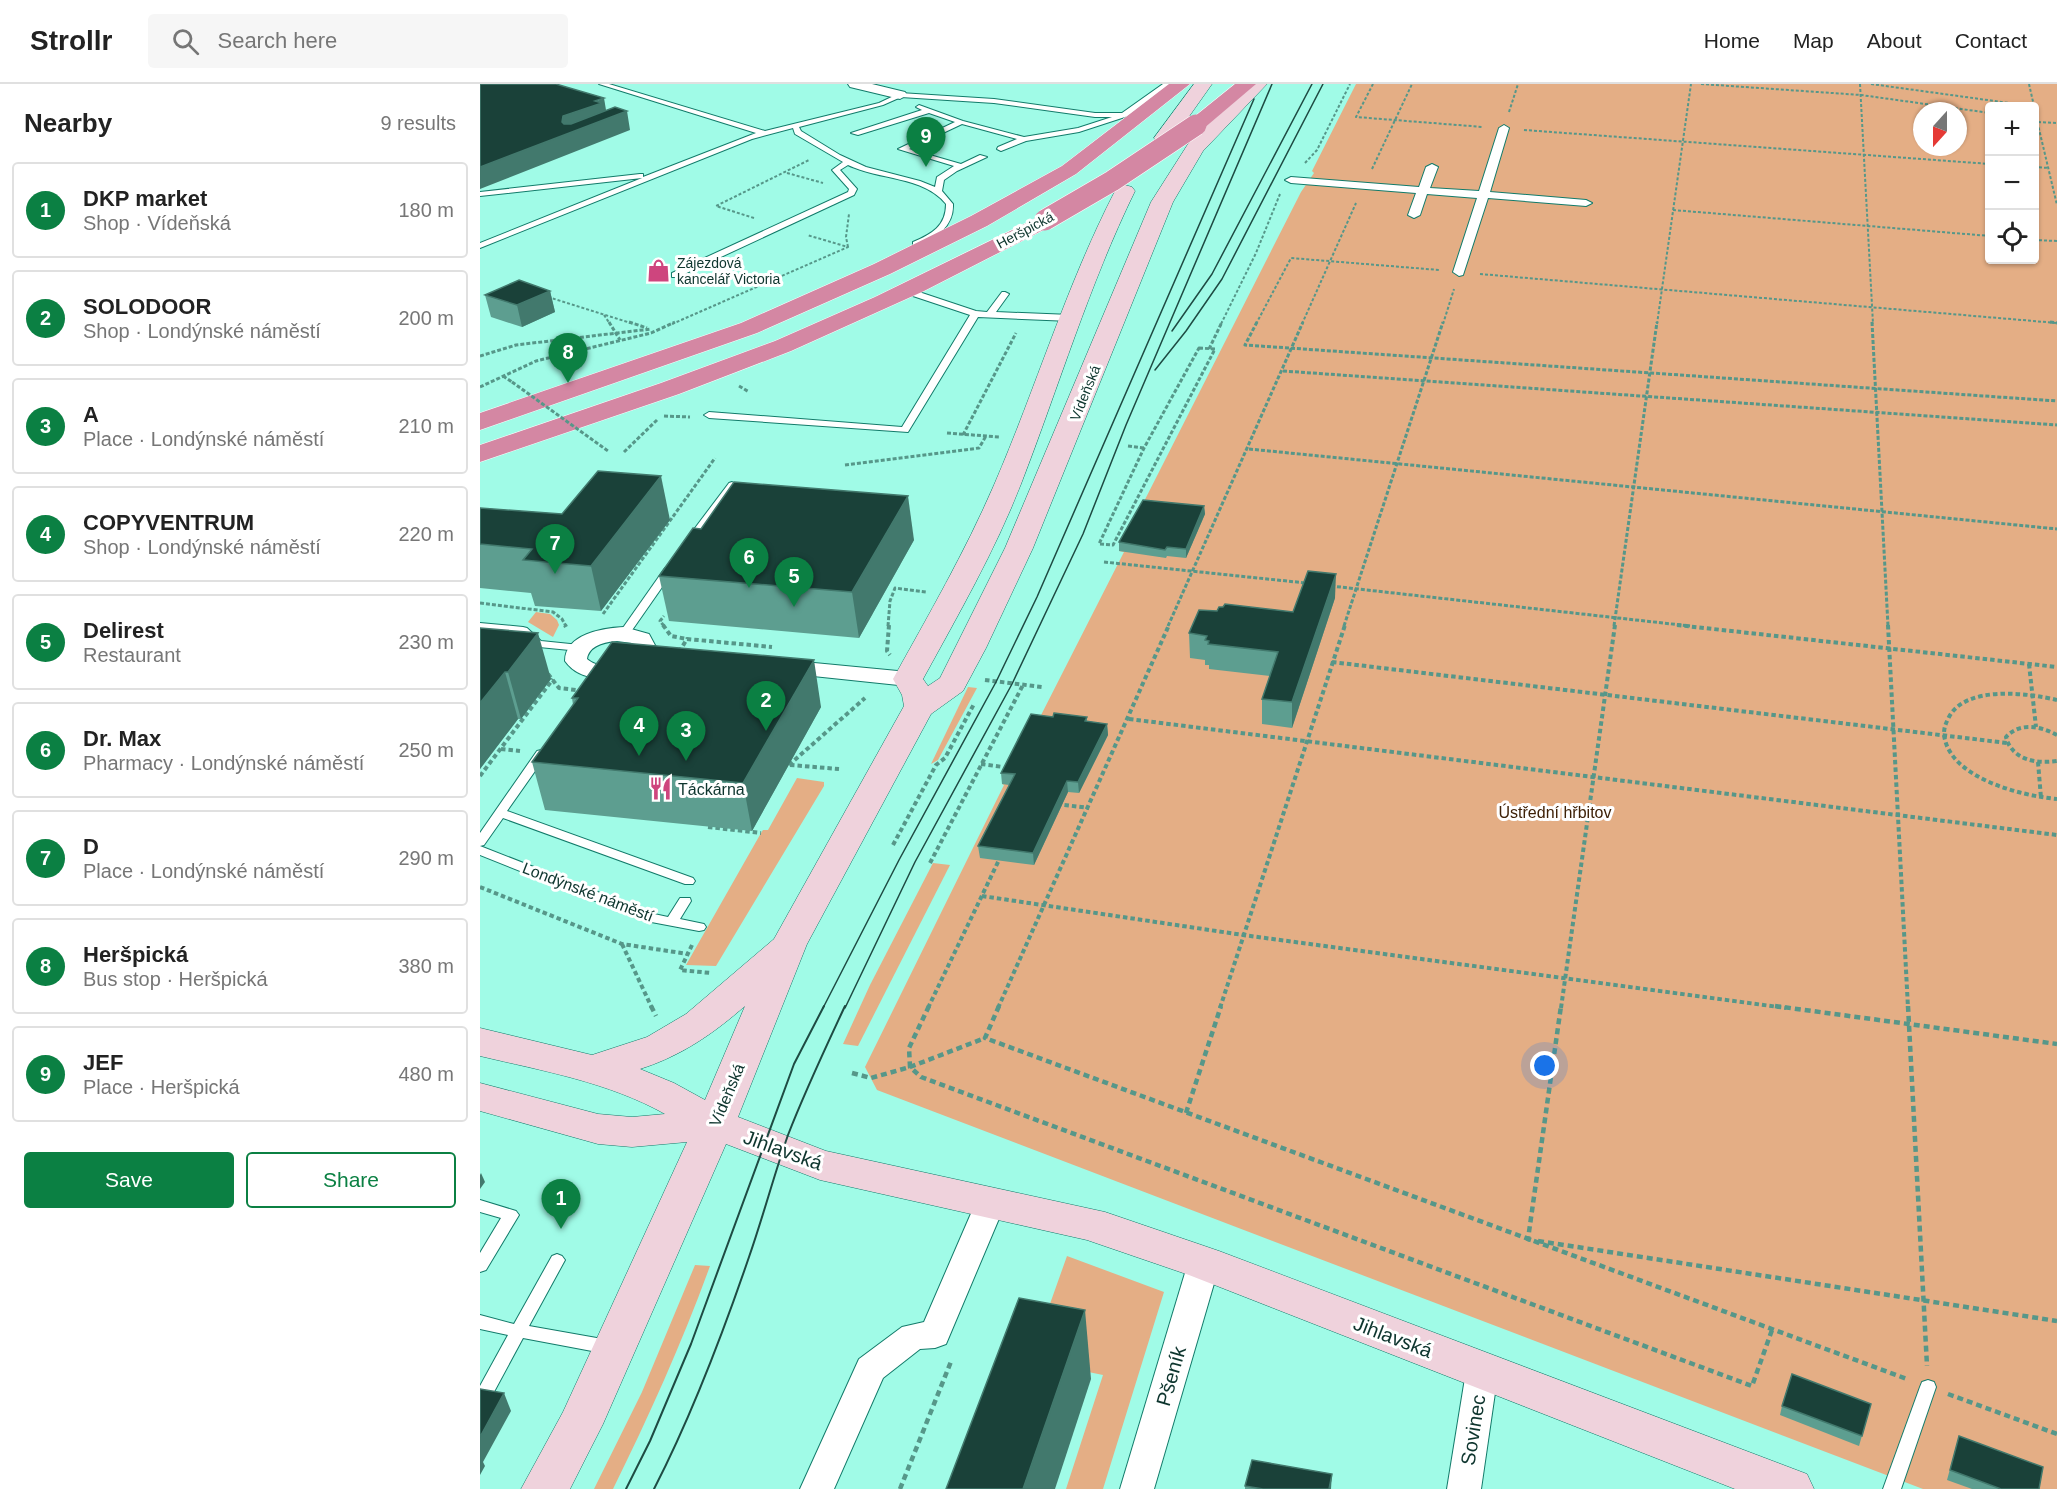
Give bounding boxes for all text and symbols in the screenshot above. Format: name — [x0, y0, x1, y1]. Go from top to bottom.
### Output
search box — [148, 14, 568, 68]
text: Strollr — [30, 25, 112, 56]
icon: search — [169, 25, 202, 58]
text: Search here — [217, 28, 337, 53]
text: Home — [1704, 29, 1760, 52]
text: Map — [1793, 29, 1834, 52]
text: About — [1867, 29, 1922, 52]
text: Contact — [1955, 29, 2027, 52]
north arrow — [1913, 102, 1967, 156]
map controls — [1985, 102, 2039, 264]
button: + — [1985, 102, 2039, 156]
text: Nearby — [24, 108, 112, 138]
text: 9 results — [380, 112, 456, 134]
pin: 9 — [906, 118, 946, 167]
button: − — [1985, 156, 2039, 210]
text: DKP market — [83, 186, 207, 211]
text: 1 — [40, 199, 51, 221]
text: 180 m — [398, 199, 454, 221]
street label: Heršpická — [994, 208, 1056, 252]
button: locate — [1985, 210, 2039, 264]
text: Shop · Vídeňská — [83, 212, 231, 234]
place label: Zájezdová kancelář Victoria — [677, 255, 780, 287]
shop icon: Zájezdová kancelář Victoria — [646, 258, 672, 284]
text: SOLODOOR — [83, 294, 211, 319]
text: 2 — [40, 307, 51, 329]
text: 200 m — [398, 307, 454, 329]
text: Shop · Londýnské náměstí — [83, 320, 321, 342]
pin: 8 — [548, 334, 587, 383]
street label: Vídeňská — [1067, 363, 1103, 423]
text: A — [83, 402, 99, 427]
text: 3 — [40, 415, 51, 437]
text: 210 m — [398, 415, 454, 437]
text: Place · Londýnské náměstí — [83, 428, 324, 450]
text: COPYVENTRUM — [83, 510, 254, 535]
text: 4 — [40, 523, 51, 545]
text: 220 m — [398, 523, 454, 545]
pin: 7 — [536, 524, 574, 574]
text: Shop · Londýnské náměstí — [83, 536, 321, 558]
pin: 6 — [730, 538, 768, 588]
pin: 5 — [774, 558, 814, 607]
text: Delirest — [83, 618, 164, 643]
text: 5 — [40, 631, 51, 653]
text: 230 m — [398, 631, 454, 653]
text: Restaurant — [83, 644, 181, 666]
pin: 2 — [746, 682, 786, 731]
pin: 4 — [620, 706, 658, 756]
pin: 3 — [666, 712, 706, 761]
text: Dr. Max — [83, 726, 161, 751]
text: 6 — [40, 739, 51, 761]
text: 250 m — [398, 739, 454, 761]
text: Pharmacy · Londýnské náměstí — [83, 752, 364, 774]
restaurant icon: Táckárna — [647, 776, 673, 802]
place label: Táckárna — [678, 781, 745, 798]
park label: Ústřední hřbitov — [1499, 803, 1611, 821]
text: D — [83, 834, 99, 859]
text: 7 — [40, 847, 51, 869]
text: 290 m — [398, 847, 454, 869]
street label: Londýnské náměstí — [520, 859, 656, 925]
text: Place · Londýnské náměstí — [83, 860, 324, 882]
text: Heršpická — [83, 942, 188, 967]
text: 8 — [40, 955, 51, 977]
text: 380 m — [398, 955, 454, 977]
text: Bus stop · Heršpická — [83, 968, 268, 990]
text: JEF — [83, 1050, 123, 1075]
your location — [1530, 1051, 1559, 1080]
street label: Vídeňská — [706, 1061, 748, 1129]
text: 9 — [40, 1063, 51, 1085]
text: 480 m — [398, 1063, 454, 1085]
text: Place · Heršpická — [83, 1076, 240, 1098]
street label: Jihlavská — [741, 1126, 826, 1175]
button: Save — [24, 1152, 234, 1208]
button: Share — [246, 1152, 456, 1208]
pin: 1 — [542, 1180, 580, 1229]
street label: Jihlavská — [1351, 1312, 1436, 1362]
street label: Pšeník — [1152, 1343, 1190, 1408]
street label: Sovinec — [1457, 1393, 1489, 1467]

